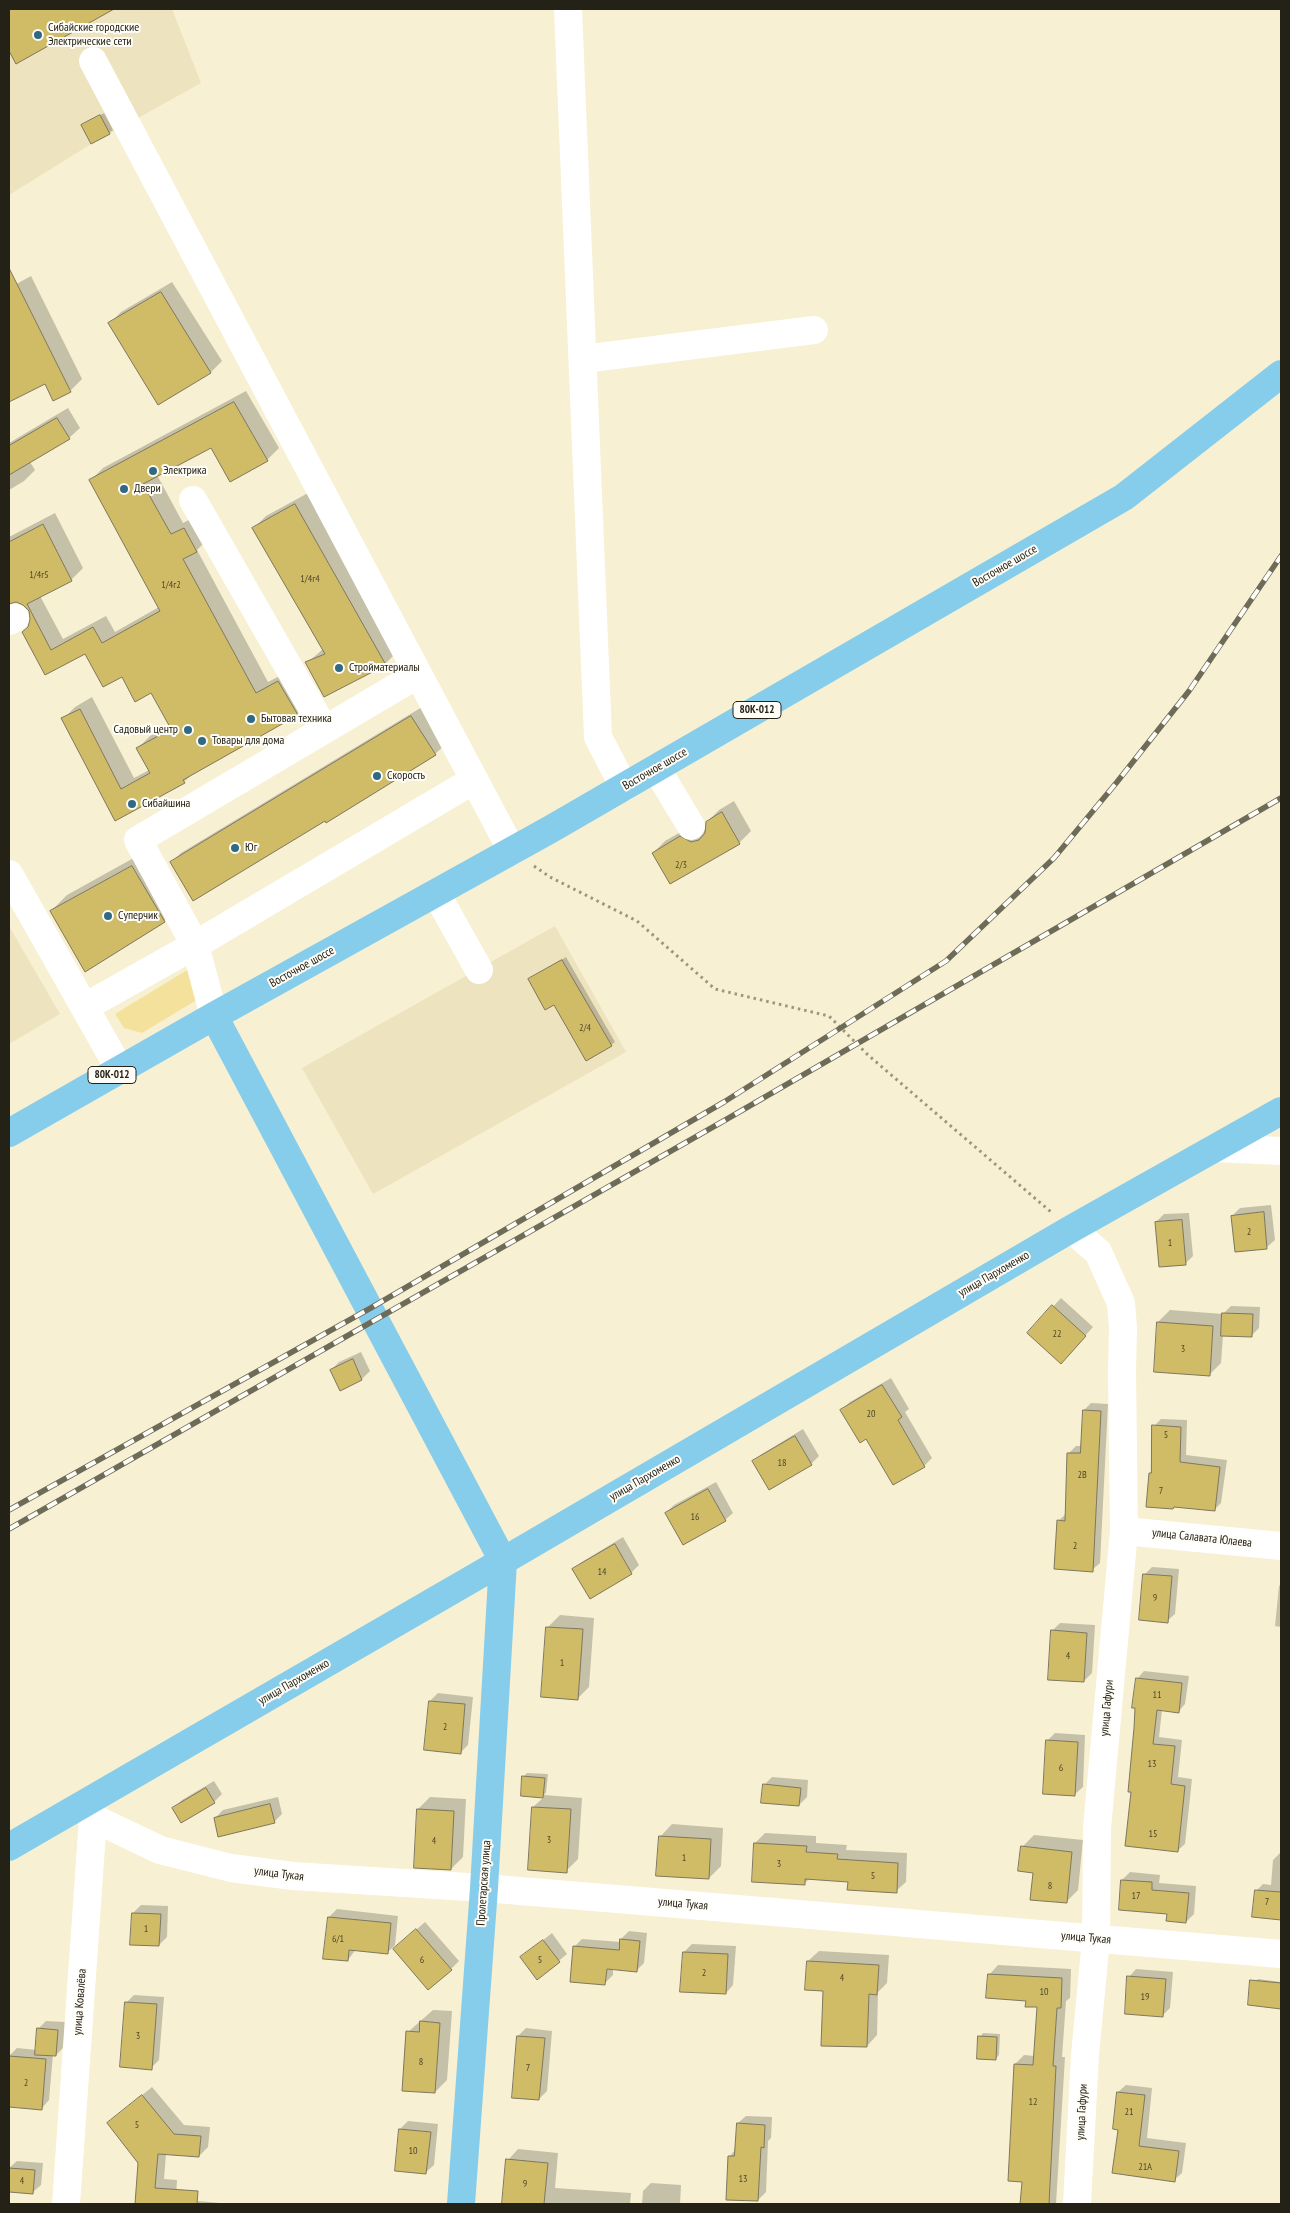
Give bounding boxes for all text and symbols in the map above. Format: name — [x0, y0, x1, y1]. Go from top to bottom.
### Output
place label: Сибайские городские Электрические сети — [48, 21, 139, 49]
marker: Сибайские городские Электрические сети — [32, 29, 44, 41]
place label: Электрика — [163, 464, 207, 478]
marker: Электрика — [147, 465, 159, 477]
place label: Двери — [134, 482, 161, 496]
marker: Двери — [118, 483, 130, 495]
street label: Восточное шоссе — [970, 542, 1040, 590]
house number: 1/4г5 — [29, 569, 49, 581]
house number: 1/4г4 — [300, 573, 320, 585]
house number: 1/4г2 — [161, 579, 181, 591]
place label: Стройматериалы — [349, 661, 420, 675]
marker: Стройматериалы — [333, 662, 345, 674]
road number: 80К-012 — [733, 702, 781, 718]
place label: Бытовая техника — [261, 712, 332, 726]
marker: Бытовая техника — [245, 713, 257, 725]
place label: Садовый центр — [114, 723, 178, 737]
marker: Садовый центр — [182, 724, 194, 736]
place label: Товары для дома — [212, 734, 284, 748]
marker: Товары для дома — [196, 735, 208, 747]
street label: Восточное шоссе — [620, 745, 690, 793]
place label: Скорость — [387, 769, 425, 783]
marker: Скорость — [371, 770, 383, 782]
place label: Сибайшина — [142, 797, 190, 811]
marker: Сибайшина — [126, 798, 138, 810]
place label: Юг — [245, 841, 257, 855]
marker: Юг — [229, 842, 241, 854]
house number: 2/3 — [675, 859, 687, 871]
place label: Суперчик — [118, 909, 158, 923]
marker: Суперчик — [102, 910, 114, 922]
street label: Восточное шоссе — [267, 943, 337, 991]
house number: 2/4 — [579, 1022, 591, 1034]
road number: 80К-012 — [88, 1066, 136, 1084]
house number: 2 — [1247, 1226, 1251, 1238]
house number: 1 — [1168, 1237, 1172, 1249]
street label: улица Пархоменко — [956, 1248, 1032, 1300]
house number: 22 — [1053, 1328, 1061, 1340]
house number: 3 — [1181, 1343, 1185, 1355]
house number: 20 — [867, 1408, 875, 1420]
house number: 5 — [1164, 1429, 1168, 1441]
street label: улица Пархоменко — [607, 1452, 683, 1504]
house number: 18 — [778, 1457, 786, 1469]
house number: 2В — [1077, 1469, 1087, 1481]
house number: 7 — [1159, 1485, 1163, 1497]
house number: 16 — [691, 1511, 699, 1523]
street label: улица Салавата Юлаева — [1151, 1526, 1253, 1550]
house number: 2 — [1073, 1540, 1077, 1552]
house number: 14 — [598, 1566, 606, 1578]
house number: 9 — [1153, 1592, 1157, 1604]
house number: 4 — [1066, 1650, 1070, 1662]
street label: улица Пархоменко — [256, 1656, 332, 1708]
house number: 1 — [560, 1657, 564, 1669]
street label: улица Гафури — [1097, 1679, 1117, 1737]
house number: 11 — [1153, 1689, 1161, 1701]
house number: 2 — [443, 1721, 447, 1733]
house number: 13 — [1148, 1758, 1156, 1770]
house number: 6 — [1059, 1762, 1063, 1774]
house number: 15 — [1149, 1828, 1157, 1840]
house number: 3 — [547, 1834, 551, 1846]
house number: 4 — [432, 1835, 436, 1847]
street label: Пролетарская улица — [474, 1840, 494, 1926]
house number: 1 — [682, 1852, 686, 1864]
house number: 3 — [777, 1858, 781, 1870]
street label: улица Тукая — [253, 1864, 305, 1884]
house number: 5 — [871, 1870, 875, 1882]
house number: 8 — [1048, 1880, 1052, 1892]
house number: 17 — [1132, 1890, 1140, 1902]
street label: улица Тукая — [658, 1895, 708, 1913]
house number: 7 — [1265, 1896, 1269, 1908]
house number: 1 — [144, 1923, 148, 1935]
street label: улица Тукая — [1061, 1929, 1111, 1947]
house number: 6/1 — [332, 1933, 344, 1945]
house number: 6 — [420, 1954, 424, 1966]
house number: 5 — [538, 1954, 542, 1966]
house number: 2 — [702, 1967, 706, 1979]
street label: улица Ковалёва — [70, 1968, 90, 2036]
house number: 4 — [840, 1972, 844, 1984]
house number: 10 — [1040, 1986, 1048, 1998]
house number: 19 — [1141, 1991, 1149, 2003]
house number: 3 — [136, 2030, 140, 2042]
house number: 8 — [419, 2056, 423, 2068]
house number: 7 — [526, 2062, 530, 2074]
house number: 2 — [24, 2077, 28, 2089]
street label: улица Гафури — [1073, 2083, 1091, 2141]
house number: 12 — [1029, 2096, 1037, 2108]
house number: 21 — [1125, 2106, 1133, 2118]
house number: 5 — [135, 2119, 139, 2131]
house number: 10 — [409, 2145, 417, 2157]
house number: 21А — [1138, 2161, 1152, 2173]
house number: 13 — [739, 2173, 747, 2185]
house number: 4 — [20, 2175, 24, 2187]
house number: 9 — [523, 2178, 527, 2190]

